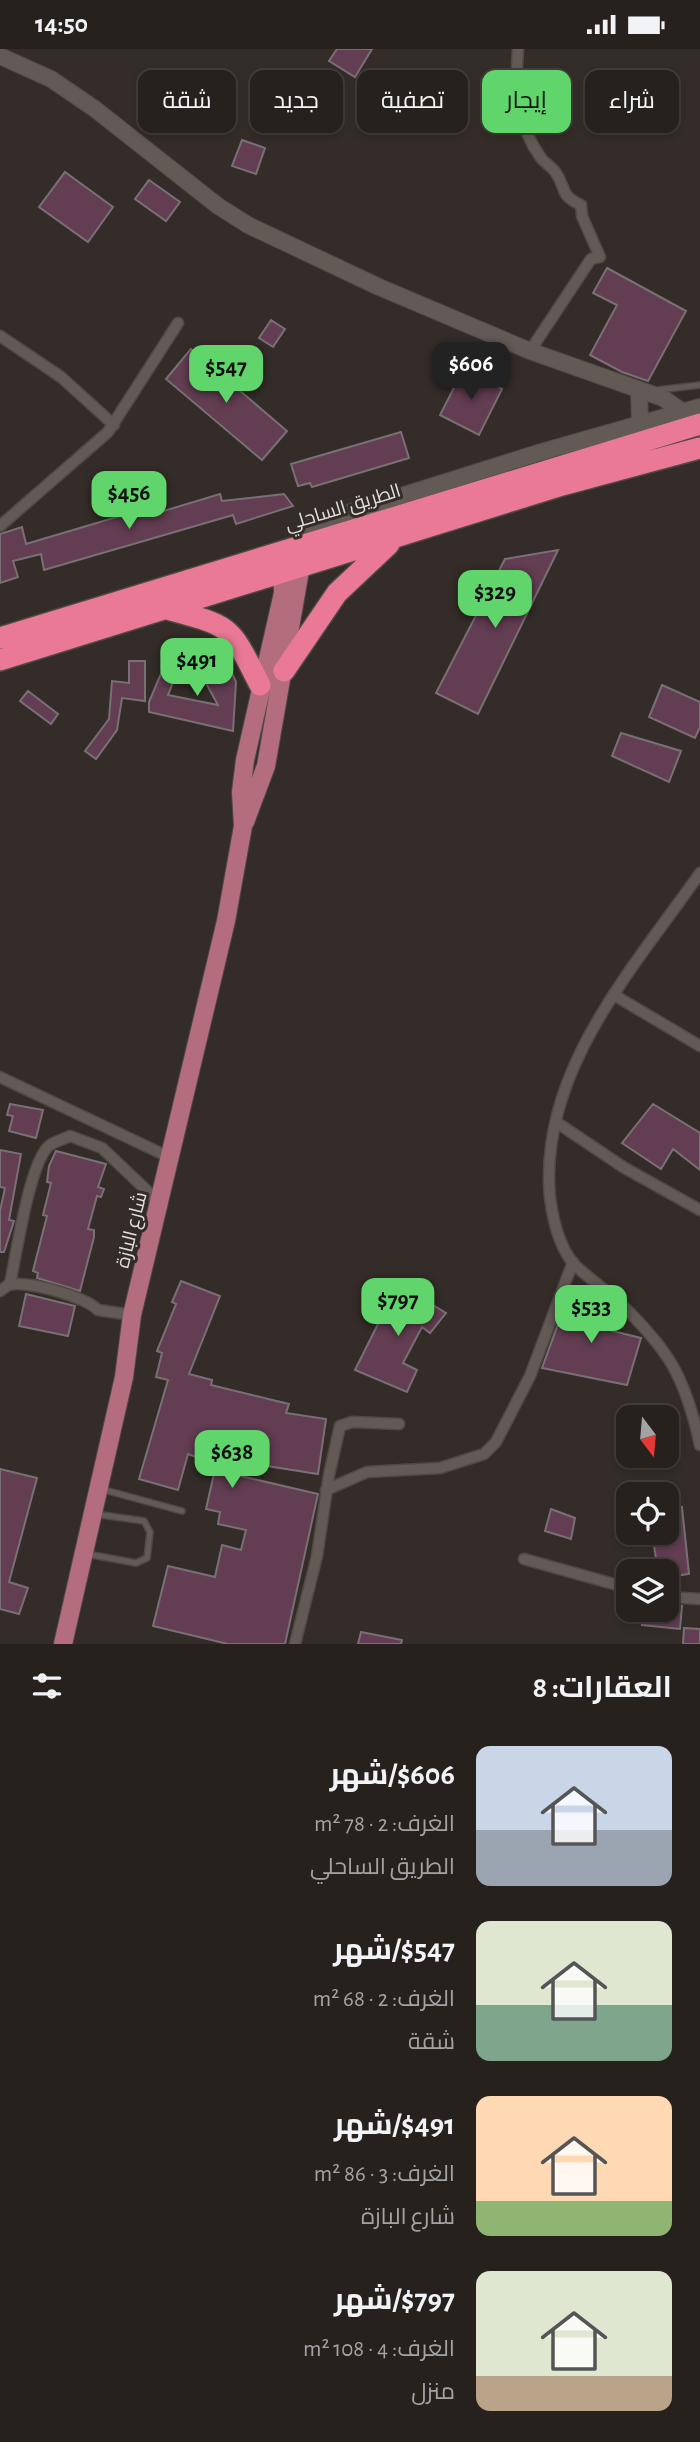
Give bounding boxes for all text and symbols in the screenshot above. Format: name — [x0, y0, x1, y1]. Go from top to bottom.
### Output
text: 14:50 — [35, 11, 88, 37]
chip: شقة — [138, 70, 236, 133]
chip: جديد — [250, 70, 343, 133]
chip: تصفية — [357, 70, 468, 133]
chip: إيجار — [482, 70, 571, 133]
chip: شراء — [585, 70, 679, 133]
pin: $606 — [430, 343, 512, 402]
pin: $547 — [185, 345, 267, 405]
text: $606 — [449, 353, 493, 376]
text: $547 — [205, 356, 247, 379]
pin: $456 — [88, 471, 170, 531]
street label: الطريق الساحلي — [283, 481, 404, 538]
text: $456 — [108, 482, 150, 505]
pin: $329 — [454, 571, 536, 630]
text: $329 — [474, 581, 516, 604]
pin: $491 — [156, 639, 238, 698]
text: $491 — [176, 649, 218, 672]
street label: شارع البازة — [112, 1190, 154, 1271]
pin: $797 — [357, 1279, 439, 1338]
pin: $533 — [550, 1285, 632, 1345]
text: $797 — [377, 1289, 419, 1312]
text: $533 — [571, 1296, 611, 1319]
north arrow — [616, 1405, 679, 1468]
map controls — [616, 1405, 679, 1622]
pin: $638 — [191, 1431, 273, 1490]
text: $638 — [211, 1441, 253, 1464]
button: locate — [616, 1482, 679, 1545]
button: layers — [616, 1559, 679, 1622]
icon: filters — [28, 1667, 66, 1705]
text: العقارات: 8 — [533, 1673, 672, 1703]
text: $606/شهر — [330, 1760, 455, 1790]
icon: home — [532, 1774, 616, 1858]
text: الغرف: 2 · 78 m² — [314, 1813, 455, 1836]
text: الطريق الساحلي — [310, 1856, 455, 1879]
text: $547/شهر — [333, 1935, 455, 1965]
icon: home — [532, 1949, 616, 2033]
text: الغرف: 2 · 68 m² — [313, 1988, 455, 2011]
text: شقة — [408, 2031, 455, 2054]
text: $491/شهر — [334, 2110, 455, 2140]
icon: home — [532, 2124, 616, 2208]
text: الغرف: 3 · 86 m² — [314, 2163, 455, 2186]
text: شارع البازة — [361, 2206, 455, 2229]
text: $797/شهر — [334, 2285, 455, 2315]
icon: home — [532, 2299, 616, 2383]
text: الغرف: 4 · 108 m² — [303, 2338, 455, 2361]
text: منزل — [411, 2381, 455, 2404]

